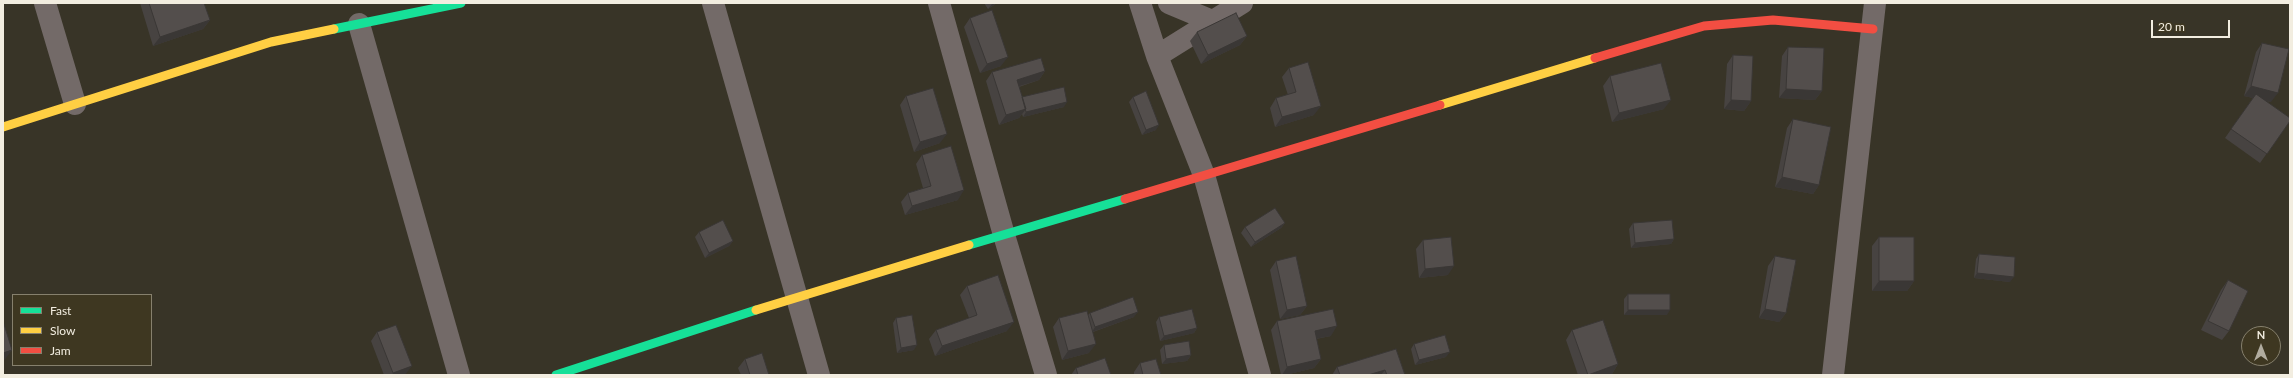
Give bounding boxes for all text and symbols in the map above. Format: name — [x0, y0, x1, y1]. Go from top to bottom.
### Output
scale bar — [2153, 12, 2232, 38]
text: 20 m — [2158, 19, 2185, 34]
legend — [12, 294, 152, 366]
text: Fast — [50, 303, 71, 318]
text: Slow — [50, 323, 75, 338]
north arrow — [2241, 326, 2281, 366]
text: N — [2257, 328, 2265, 341]
text: Jam — [50, 343, 71, 358]

